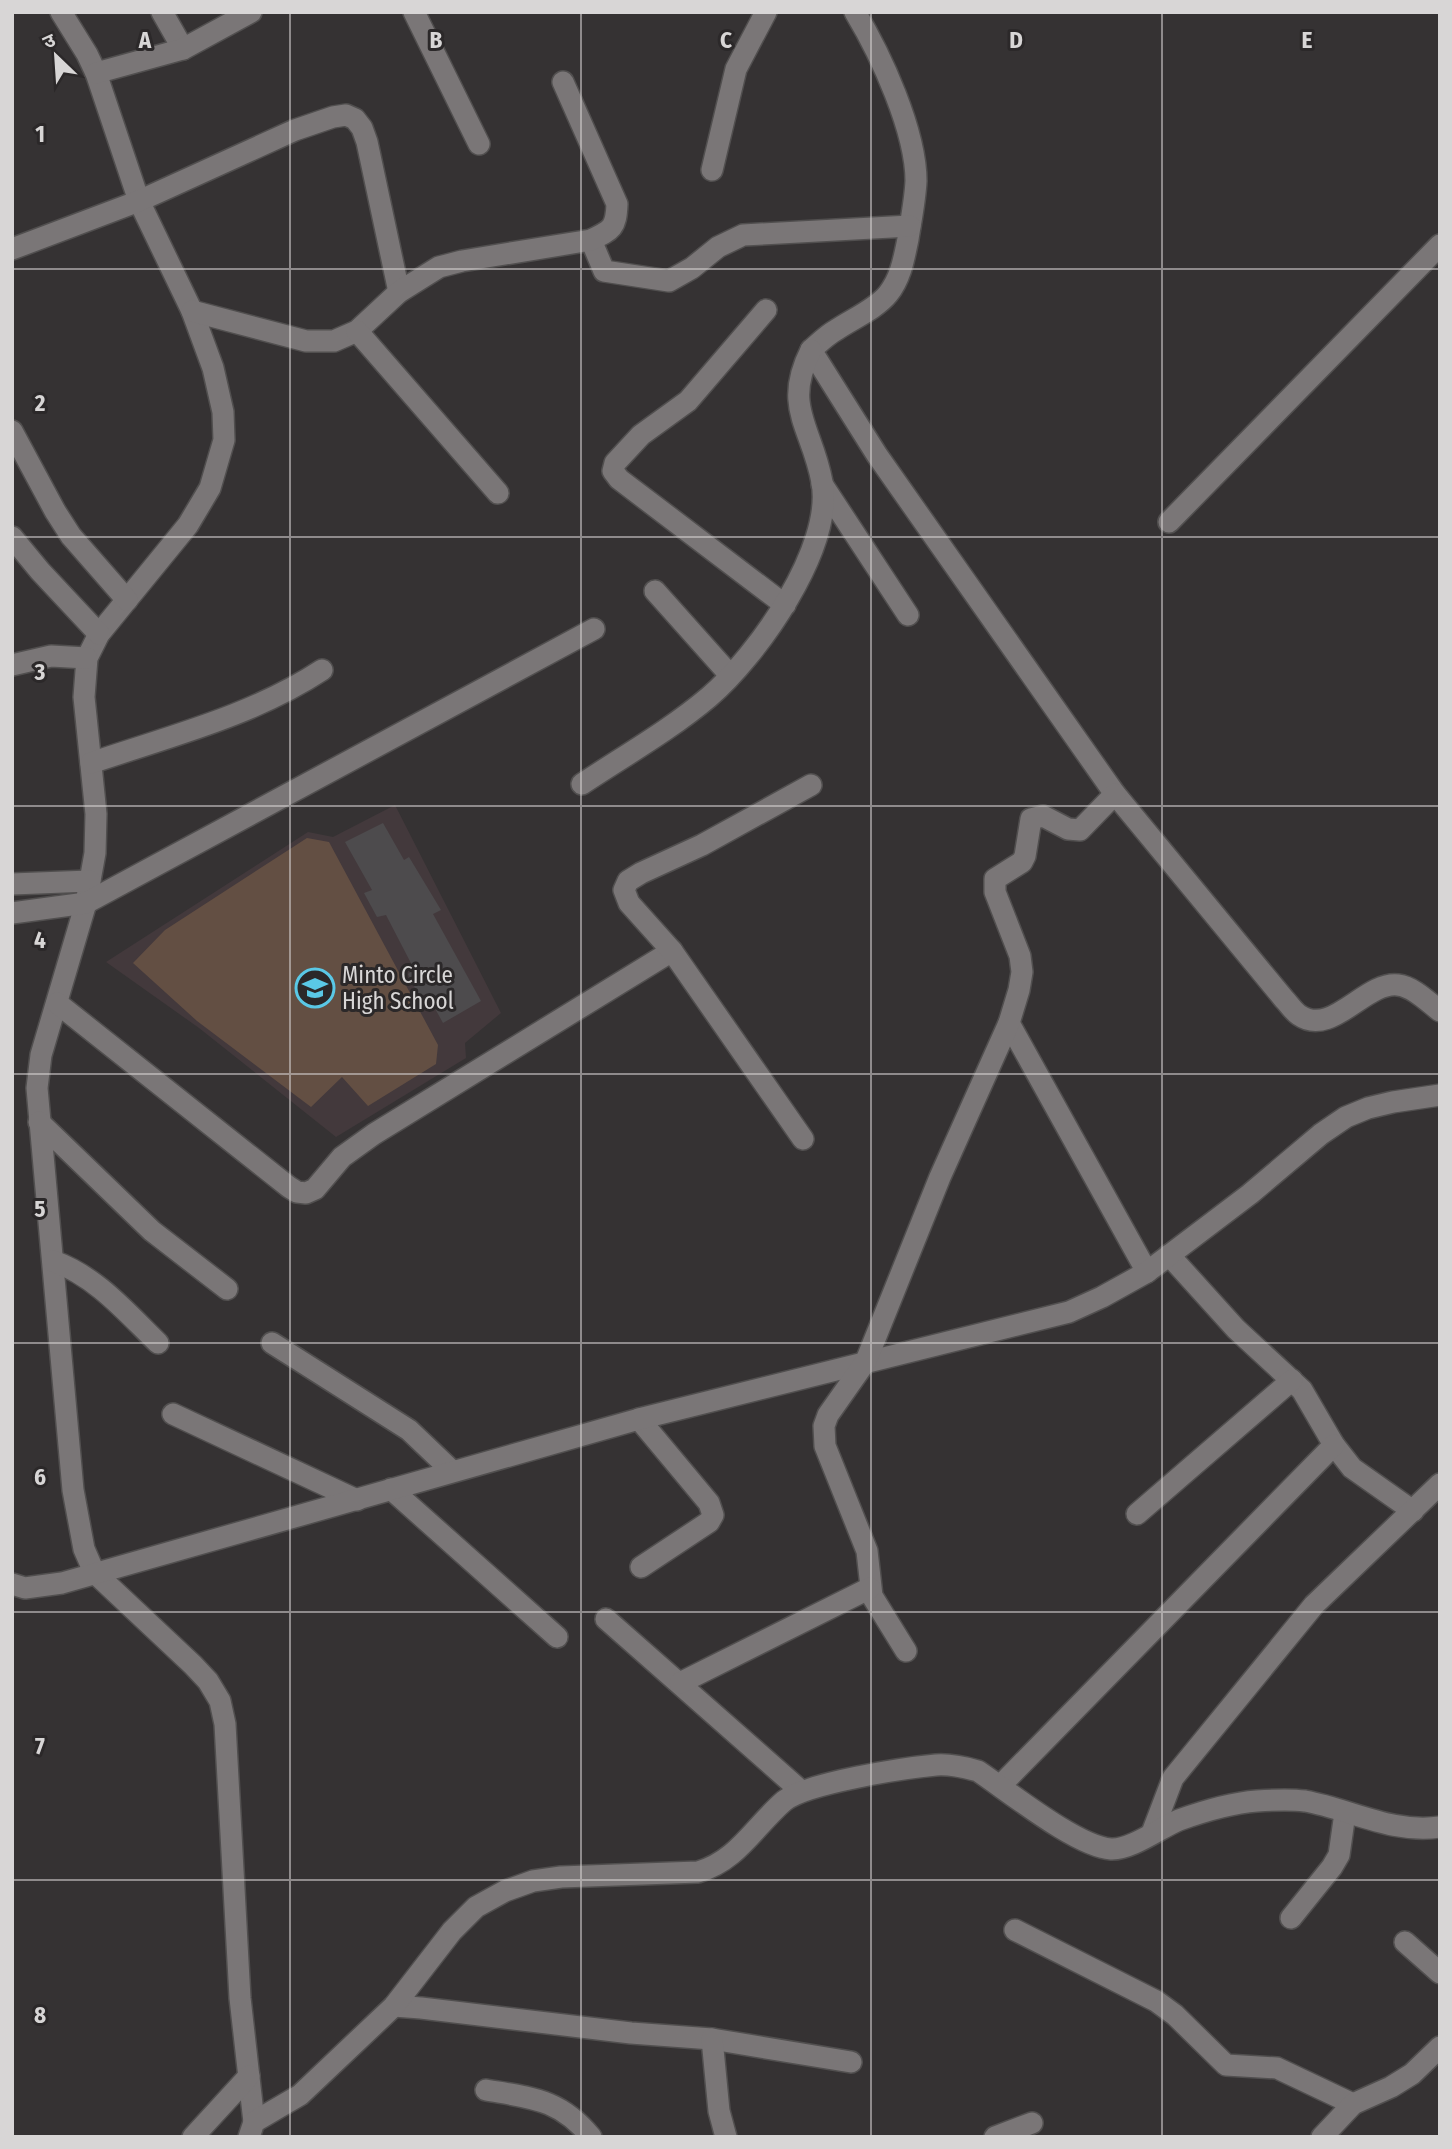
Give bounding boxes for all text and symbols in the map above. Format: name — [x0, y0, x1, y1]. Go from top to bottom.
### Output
north arrow — [21, 21, 91, 91]
text: A — [138, 26, 152, 54]
text: B — [430, 26, 443, 54]
text: C — [720, 26, 732, 54]
text: D — [1009, 26, 1023, 54]
text: E — [1302, 26, 1313, 54]
text: उ — [39, 28, 60, 54]
text: 1 — [35, 120, 45, 148]
text: 2 — [34, 389, 46, 417]
text: 3 — [34, 658, 46, 686]
text: 4 — [34, 926, 46, 954]
place label: Minto Circle High School — [342, 961, 454, 1015]
school or university icon: Minto Circle High School — [294, 967, 336, 1009]
text: 5 — [34, 1195, 46, 1223]
text: 6 — [34, 1463, 46, 1491]
text: 7 — [35, 1732, 45, 1760]
text: 8 — [34, 2001, 46, 2029]

